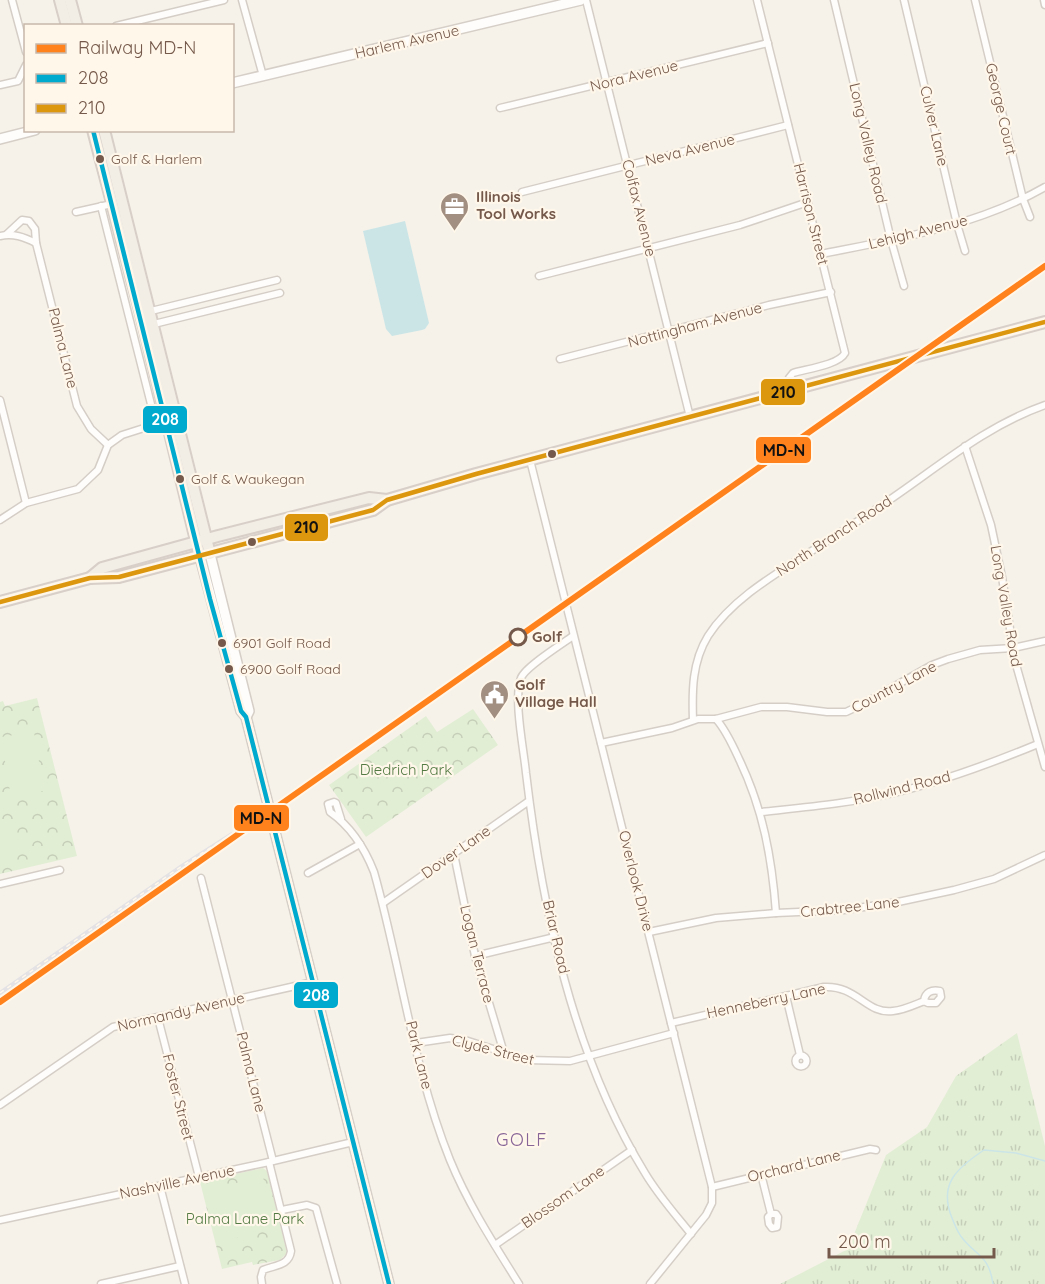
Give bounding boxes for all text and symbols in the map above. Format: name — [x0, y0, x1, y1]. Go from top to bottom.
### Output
street label: Harlem Avenue — [353, 20, 461, 63]
legend — [24, 24, 234, 132]
text: Railway MD-N — [78, 36, 196, 59]
street label: Nora Avenue — [588, 55, 680, 96]
street label: George Court — [982, 61, 1021, 157]
text: 208 — [78, 66, 108, 89]
street label: Long Valley Road — [845, 81, 892, 205]
street label: Culver Lane — [916, 84, 953, 168]
text: 210 — [78, 96, 105, 119]
street label: Neva Avenue — [643, 129, 737, 170]
place label: Golf & Harlem — [111, 150, 202, 168]
marker: Golf & Harlem — [94, 153, 106, 165]
street label: Colfax Avenue — [618, 157, 661, 258]
street label: Harrison Street — [790, 161, 833, 267]
place label: Illinois Tool Works — [476, 187, 556, 223]
office icon: Illinois Tool Works — [439, 190, 471, 232]
street label: Lehigh Avenue — [866, 210, 969, 253]
street label: Nottingham Avenue — [626, 297, 764, 352]
street label: Palma Lane — [44, 306, 83, 390]
line badge: 210 — [760, 378, 806, 406]
text: 210 — [770, 382, 796, 402]
line badge: 208 — [142, 405, 188, 434]
text: 208 — [151, 409, 179, 429]
line badge: MD-N — [755, 436, 812, 464]
text: MD-N — [763, 440, 805, 460]
unlabelled marker — [546, 448, 558, 460]
place label: Golf & Waukegan — [191, 470, 305, 488]
marker: Golf & Waukegan — [174, 473, 186, 485]
street label: North Branch Road — [772, 491, 895, 580]
line badge: 210 — [284, 513, 329, 542]
text: 210 — [293, 517, 319, 537]
unlabelled marker — [246, 536, 258, 548]
street label: Long Valley Road — [986, 544, 1027, 668]
place label: Golf — [532, 627, 563, 646]
marker: Golf — [509, 628, 527, 646]
place label: 6901 Golf Road — [233, 634, 331, 652]
marker: 6901 Golf Road — [216, 637, 228, 649]
street label: Country Lane — [848, 656, 940, 717]
place label: 6900 Golf Road — [240, 660, 341, 678]
marker: 6900 Golf Road — [223, 663, 235, 675]
place label: Golf Village Hall — [515, 675, 597, 711]
public building icon: Golf Village Hall — [478, 678, 510, 720]
park label: Diedrich Park — [360, 760, 452, 779]
street label: Rollwind Road — [851, 766, 952, 809]
line badge: MD-N — [233, 804, 290, 832]
text: MD-N — [240, 808, 282, 828]
street label: Dover Lane — [417, 821, 494, 882]
street label: Overlook Drive — [615, 828, 658, 933]
street label: Crabtree Lane — [800, 892, 900, 921]
street label: Briar Road — [539, 898, 574, 976]
street label: Logan Terrace — [456, 903, 499, 1005]
street label: Henneberry Lane — [705, 979, 827, 1022]
line badge: 208 — [293, 981, 339, 1009]
text: 208 — [302, 985, 330, 1005]
street label: Normandy Avenue — [115, 988, 246, 1035]
street label: Park Lane — [402, 1019, 437, 1091]
street label: Palma Lane — [232, 1030, 271, 1114]
street label: Clyde Street — [450, 1030, 536, 1069]
street label: Foster Street — [159, 1052, 198, 1142]
district label: GOLF — [496, 1128, 548, 1151]
street label: Orchard Lane — [745, 1145, 842, 1186]
street label: Nashville Avenue — [118, 1160, 236, 1203]
street label: Blossom Lane — [517, 1161, 608, 1232]
park label: Palma Lane Park — [186, 1209, 304, 1228]
scale bar — [829, 1221, 994, 1259]
text: 200 m — [838, 1230, 891, 1253]

